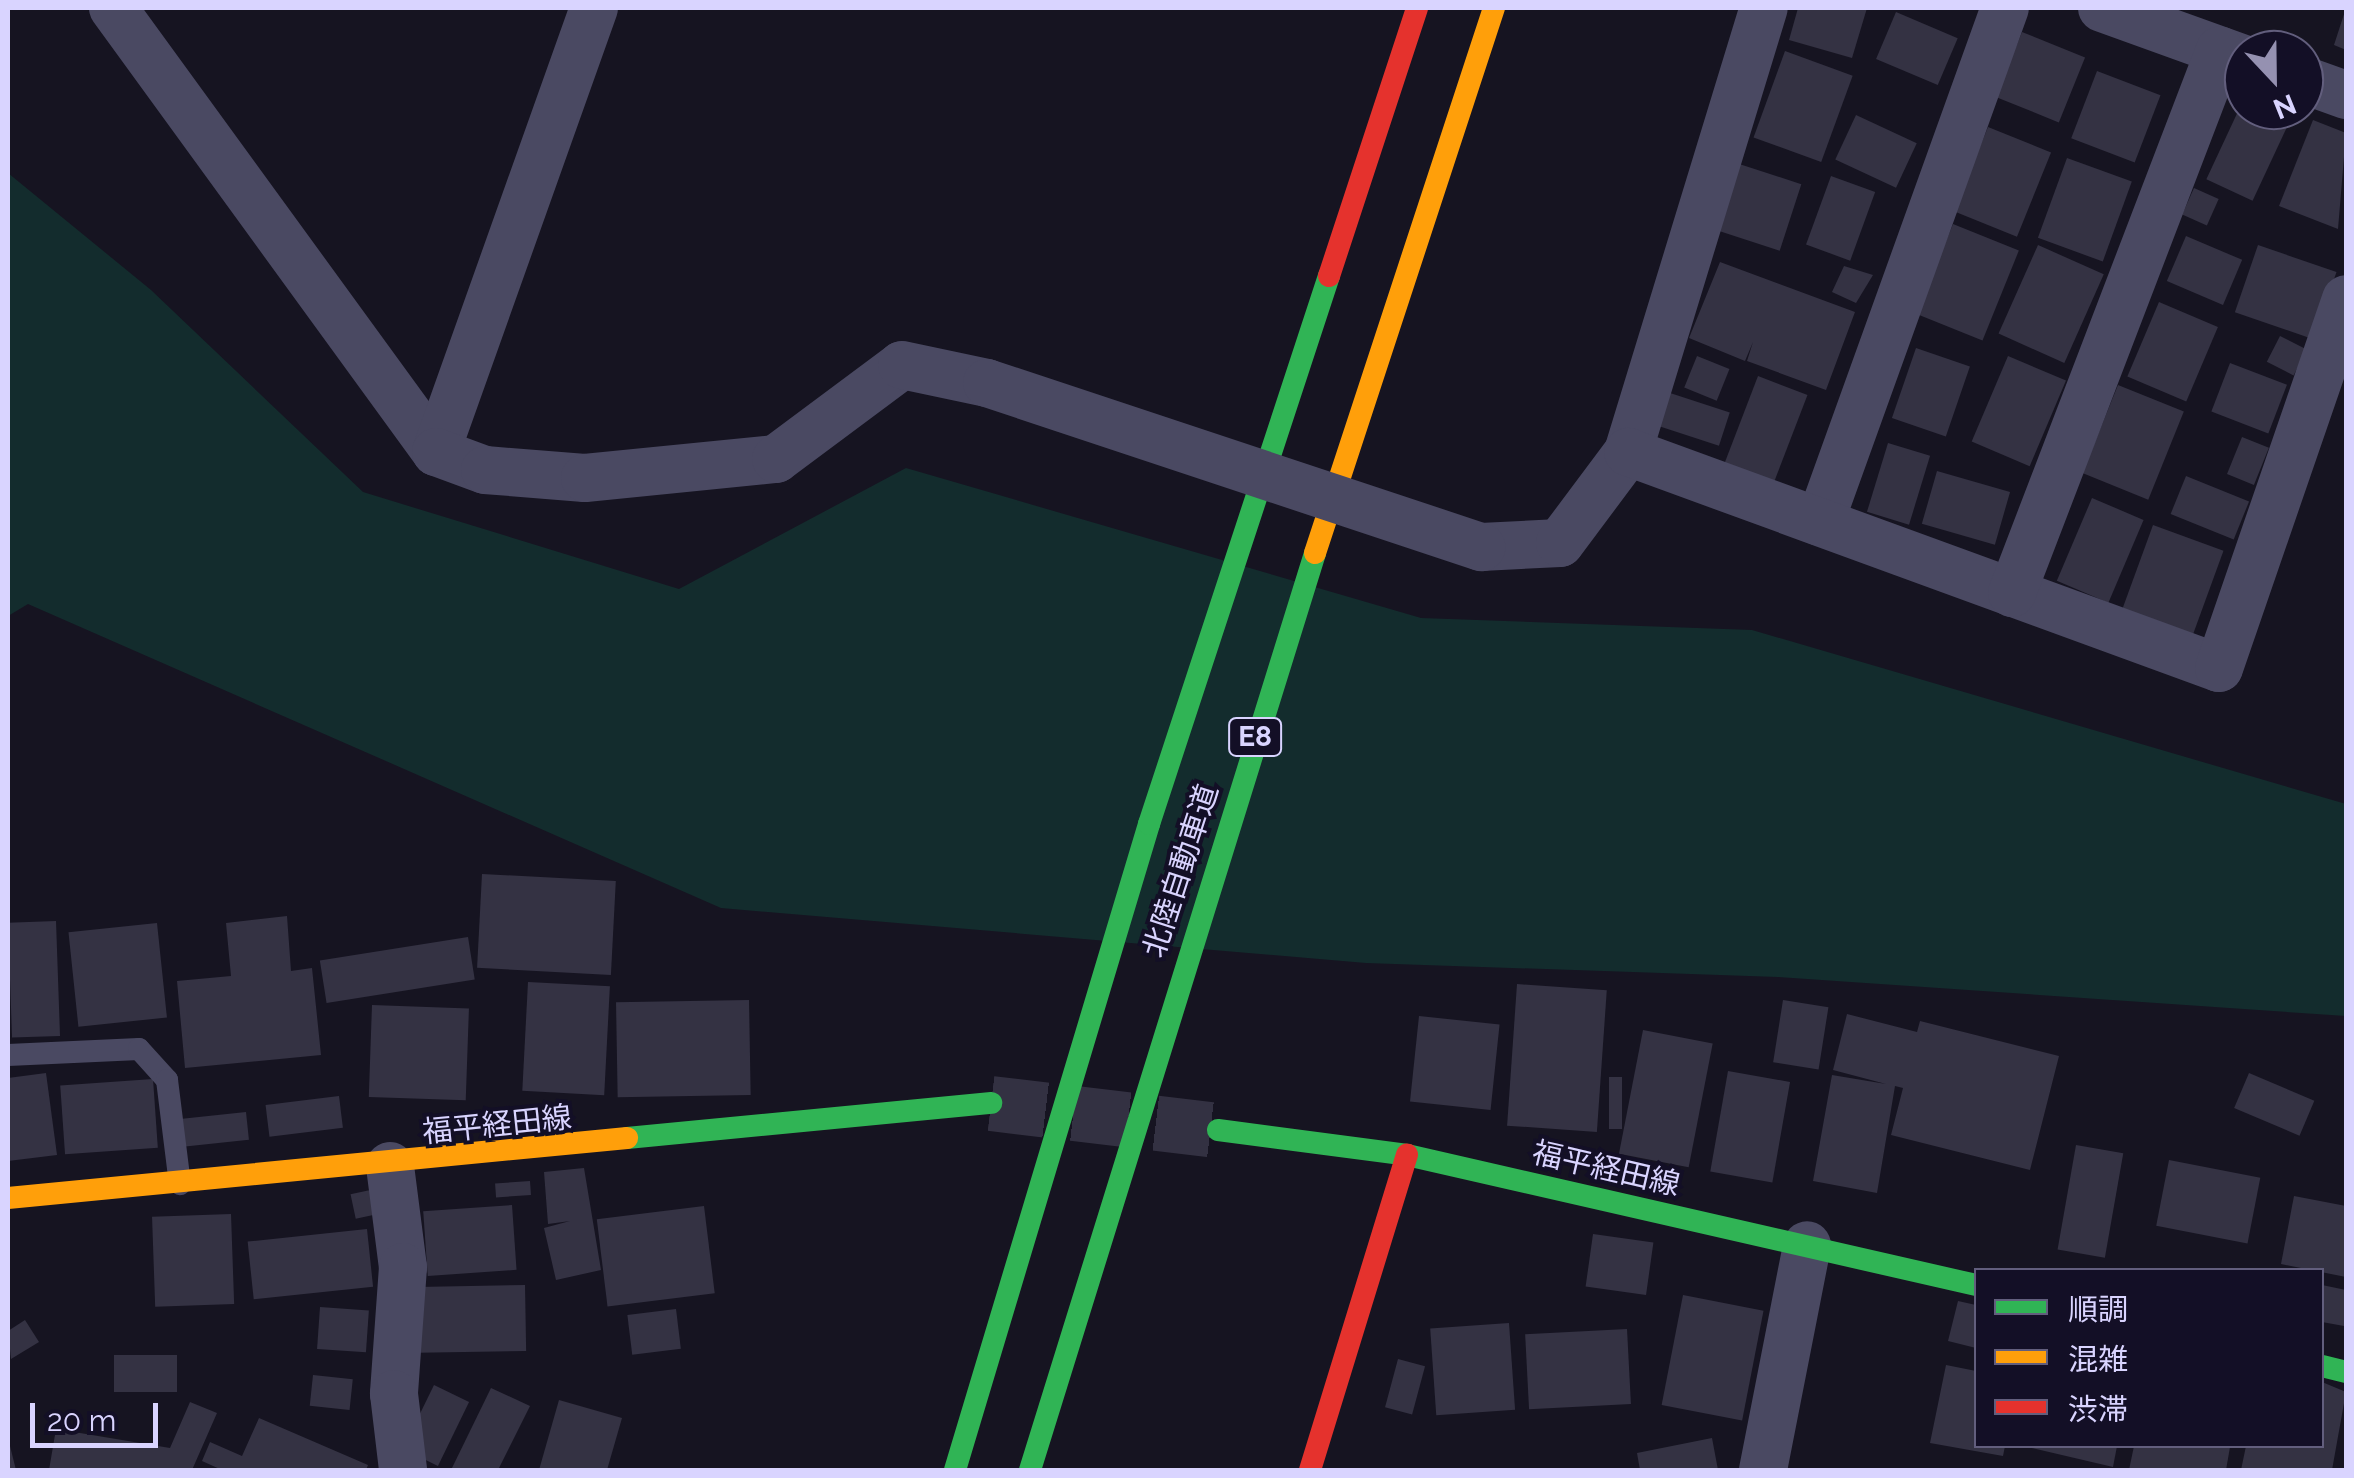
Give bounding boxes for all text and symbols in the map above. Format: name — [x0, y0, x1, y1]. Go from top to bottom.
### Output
north arrow — [2224, 30, 2324, 130]
text: N — [2269, 87, 2301, 126]
road number: E8 — [1228, 714, 1282, 760]
street label: 北陸自動車道 — [1136, 780, 1226, 962]
street label: 福平経田線 — [421, 1099, 573, 1151]
street label: 福平経田線 — [1529, 1135, 1683, 1203]
legend — [1974, 1268, 2324, 1448]
text: 順調 — [2068, 1292, 2128, 1327]
text: 混雑 — [2068, 1342, 2128, 1377]
scale bar — [35, 1383, 162, 1445]
text: 渋滞 — [2068, 1392, 2128, 1427]
text: 20 m — [47, 1403, 116, 1438]

